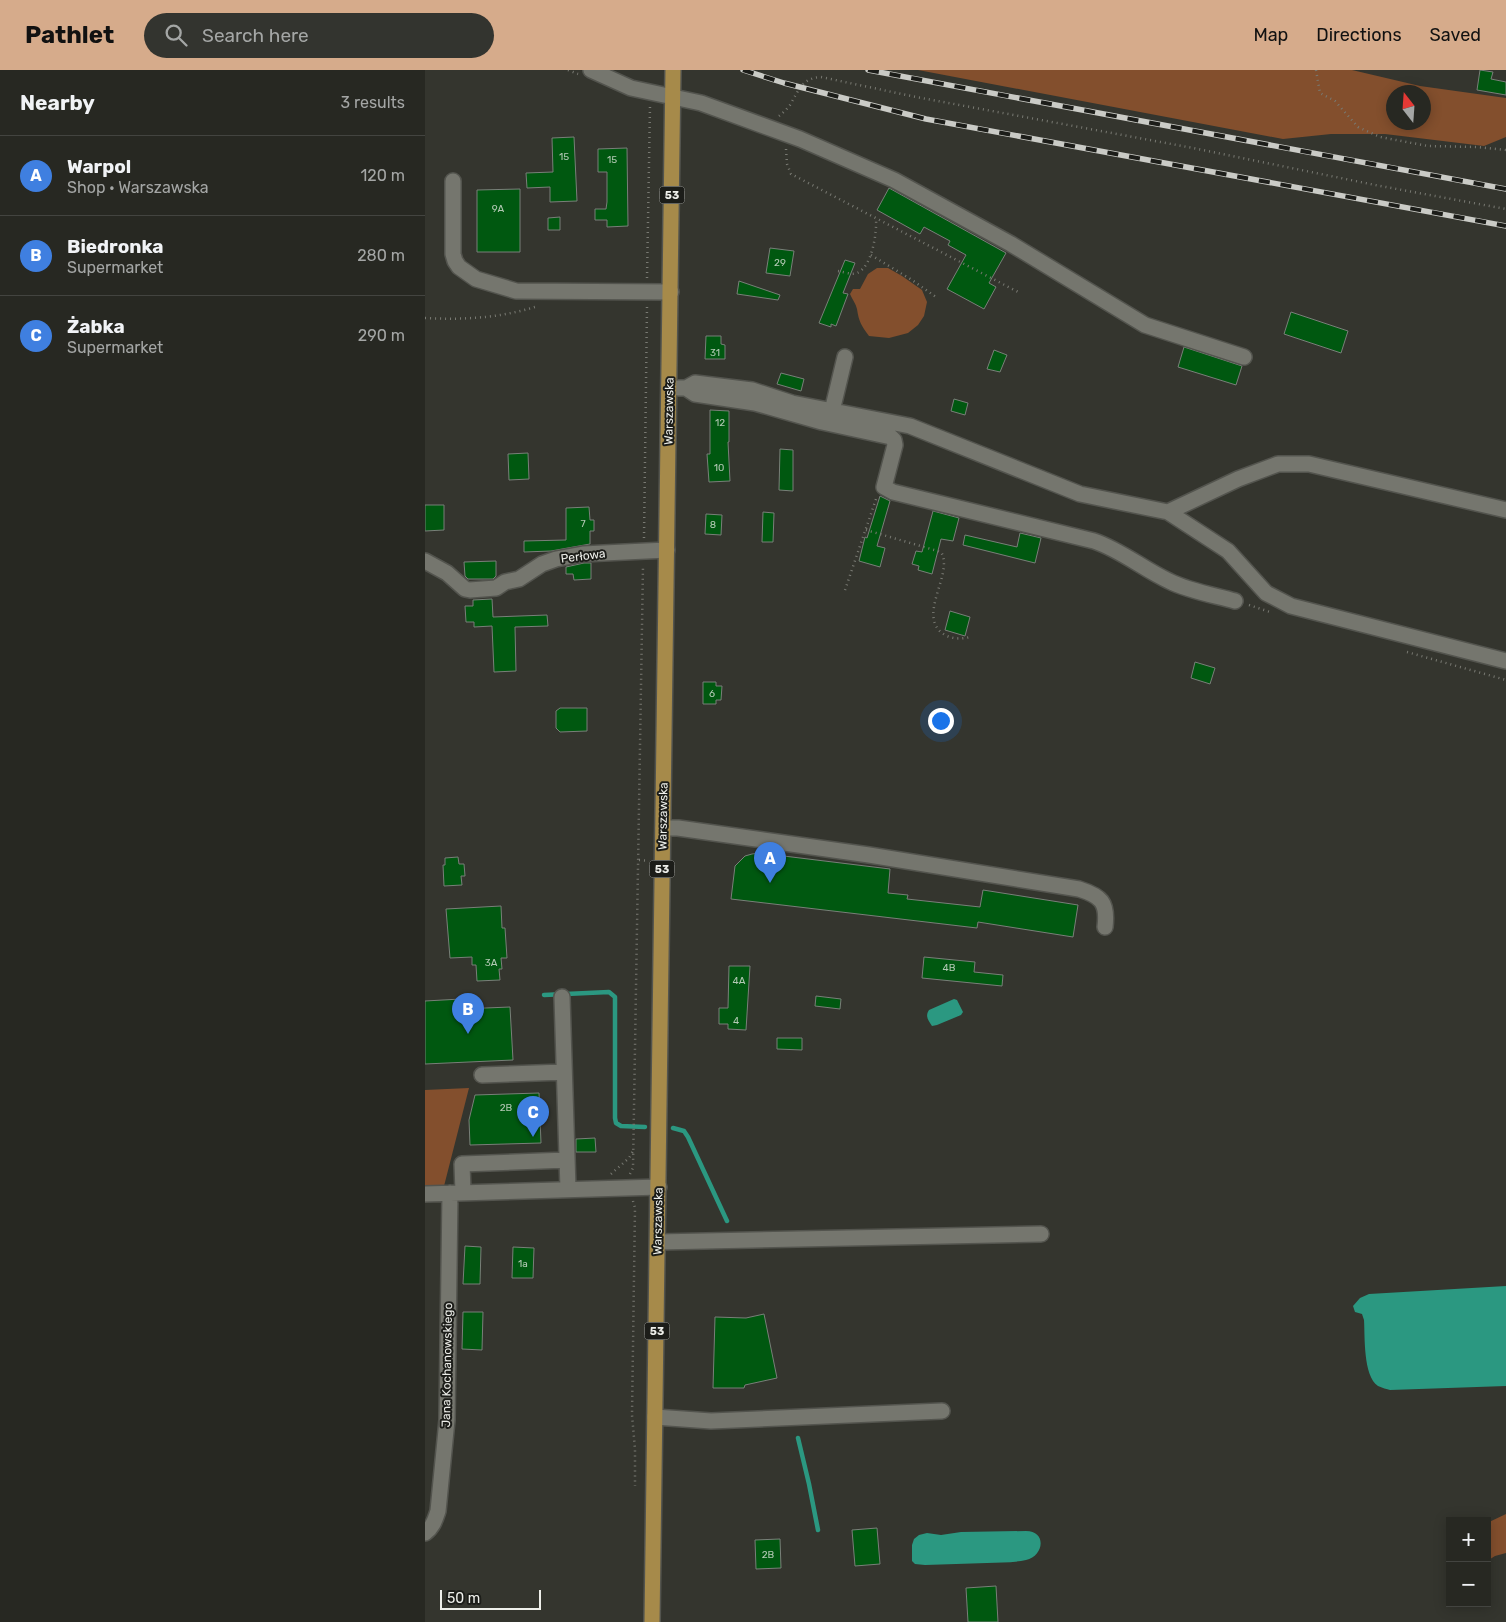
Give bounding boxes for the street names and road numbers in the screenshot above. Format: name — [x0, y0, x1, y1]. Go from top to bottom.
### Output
road number: 53 — [659, 186, 685, 204]
street label: Warszawska — [661, 377, 677, 445]
street label: Perłowa — [560, 546, 606, 566]
street label: Warszawska — [655, 782, 671, 850]
road number: 53 — [649, 861, 675, 878]
street label: Warszawska — [650, 1187, 666, 1255]
street label: Jana Kochanowskiego — [439, 1302, 455, 1428]
road number: 53 — [645, 1322, 669, 1340]

